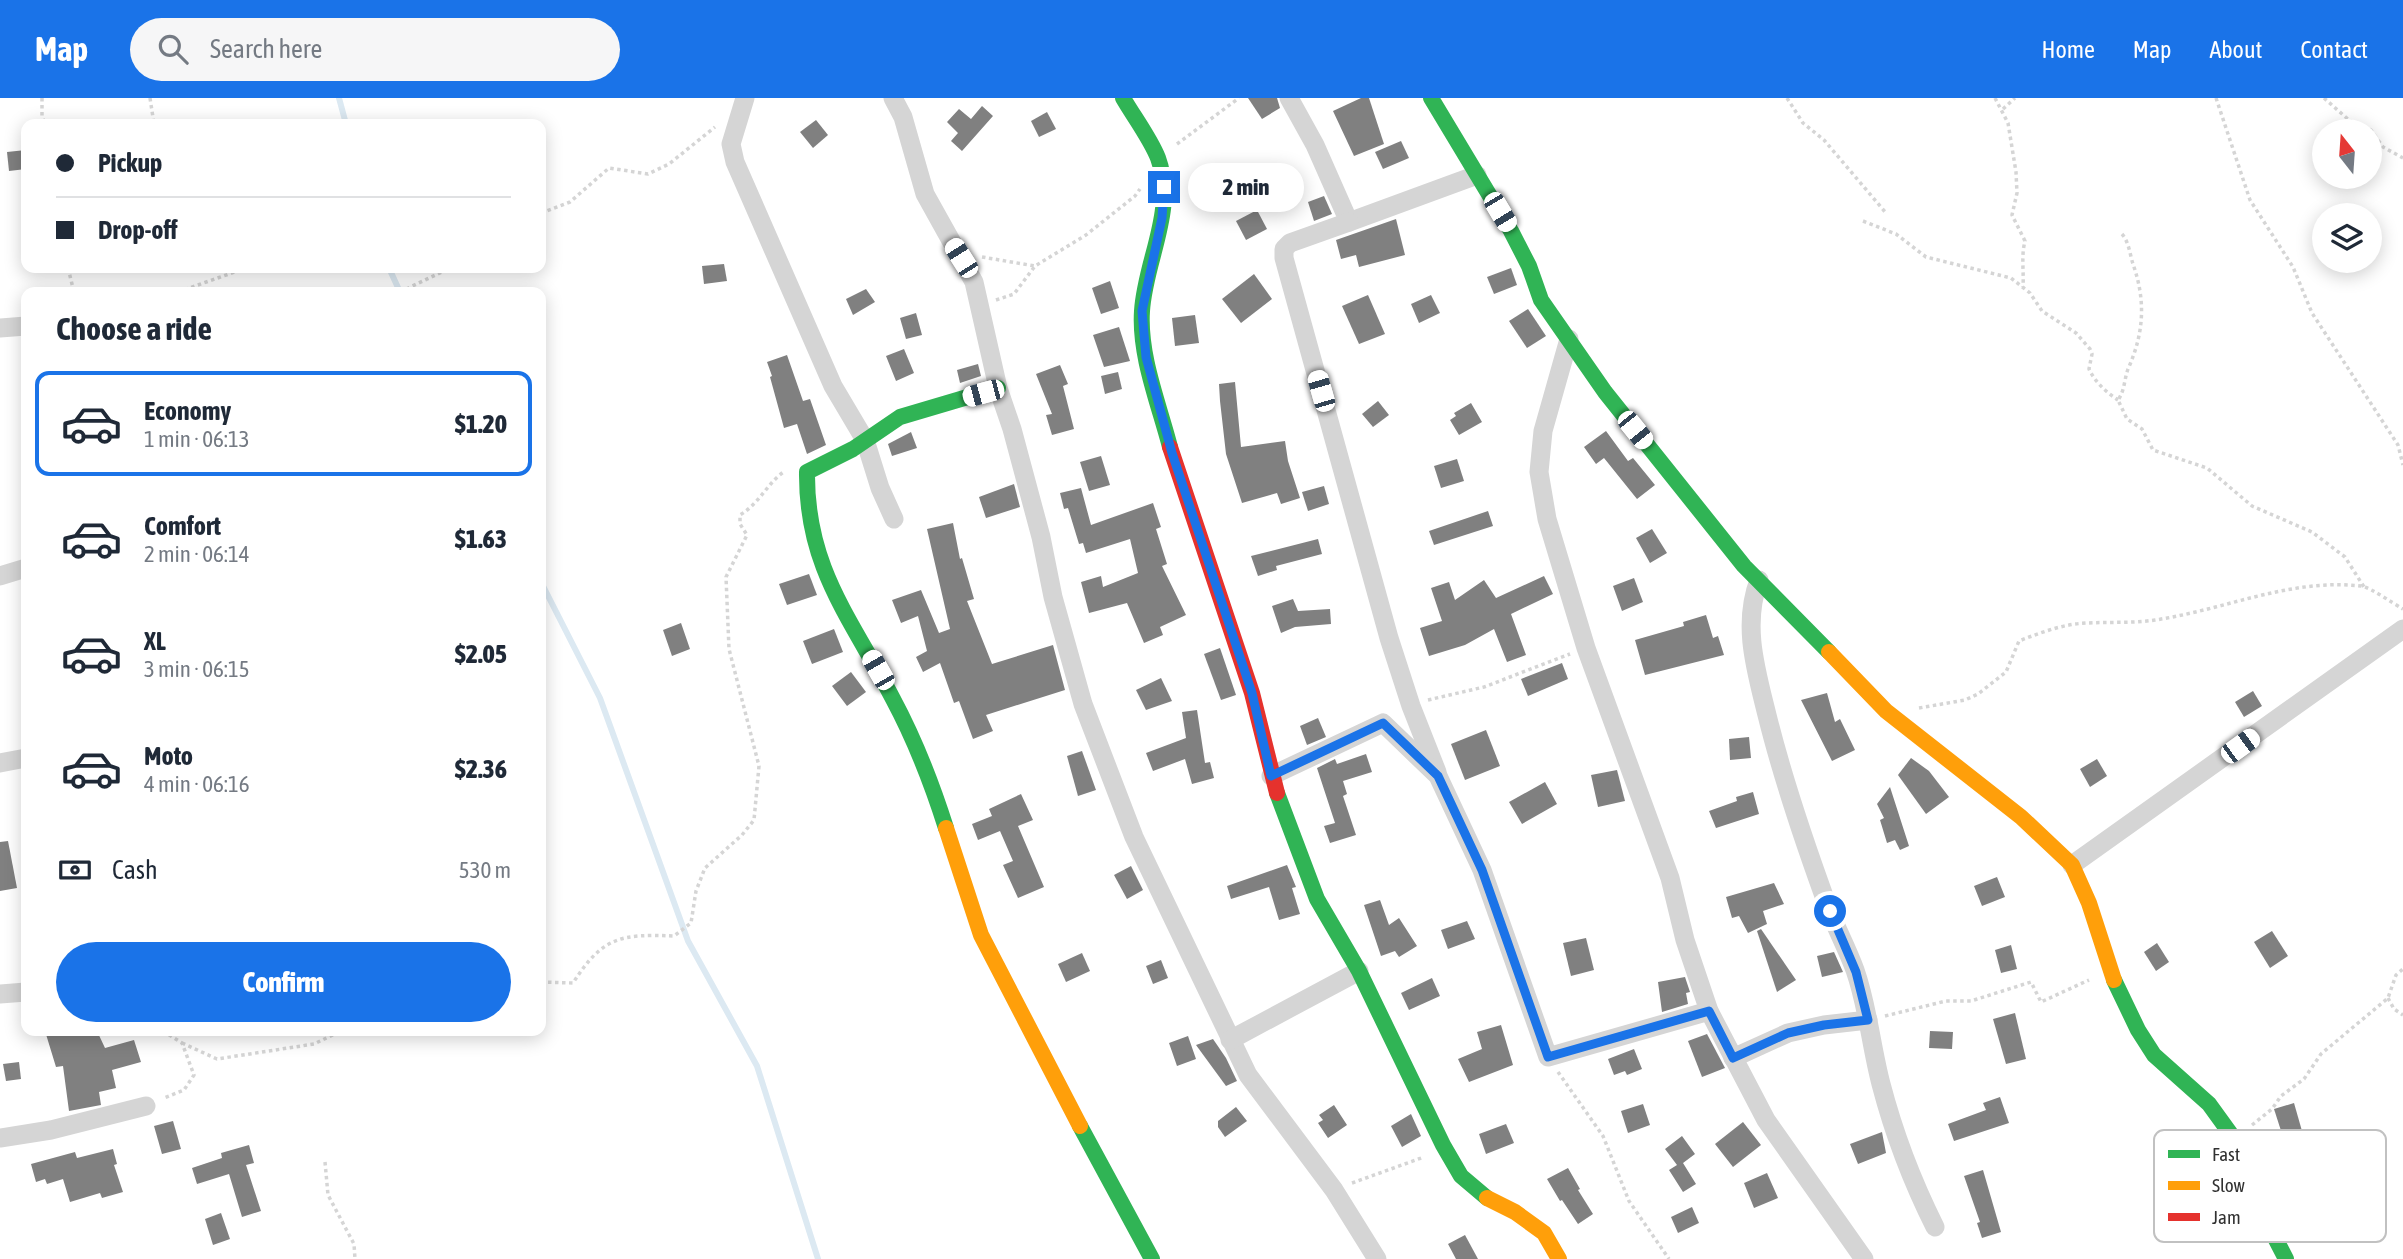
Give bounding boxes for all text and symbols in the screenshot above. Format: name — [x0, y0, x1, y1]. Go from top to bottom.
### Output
search box — [130, 18, 620, 81]
text: Map — [35, 30, 88, 68]
icon: search — [154, 30, 192, 68]
text: Search here — [210, 34, 322, 64]
text: Home — [2041, 36, 2095, 63]
text: Map — [2133, 36, 2171, 63]
text: About — [2209, 36, 2262, 63]
text: Contact — [2300, 36, 2368, 63]
north arrow — [2312, 119, 2382, 189]
map controls — [2312, 119, 2382, 273]
text: Pickup — [98, 148, 162, 178]
callout: 2 min — [1188, 162, 1304, 212]
route end — [1148, 171, 1180, 203]
text: 2 min — [1223, 174, 1269, 200]
car — [1481, 189, 1520, 235]
button: layers — [2312, 203, 2382, 273]
text: Drop-off — [98, 215, 178, 245]
car — [941, 235, 982, 281]
text: Choose a ride — [56, 310, 212, 347]
car — [1306, 368, 1337, 414]
car — [960, 377, 1007, 409]
icon: car — [60, 392, 123, 455]
text: Economy — [144, 396, 231, 426]
car — [1614, 407, 1657, 453]
text: $1.20 — [455, 409, 507, 439]
text: 1 min · 06:13 — [144, 426, 250, 452]
icon: car — [60, 507, 123, 570]
text: Comfort — [144, 511, 221, 541]
text: $1.63 — [455, 524, 507, 554]
text: 2 min · 06:14 — [144, 541, 250, 567]
icon: car — [60, 622, 123, 685]
text: XL — [144, 626, 166, 656]
text: $2.05 — [455, 639, 507, 669]
car — [859, 647, 898, 693]
text: 3 min · 06:15 — [144, 656, 250, 682]
car — [2217, 725, 2264, 767]
icon: car — [60, 737, 123, 800]
text: Moto — [144, 741, 193, 771]
text: $2.36 — [455, 754, 507, 784]
text: 4 min · 06:16 — [144, 771, 250, 797]
icon: cash — [56, 851, 94, 889]
text: Cash — [112, 855, 158, 885]
text: 530 m — [459, 857, 511, 883]
route start — [1814, 895, 1846, 927]
button: Confirm — [56, 942, 511, 1022]
legend — [2154, 1130, 2386, 1242]
text: Fast — [2212, 1143, 2240, 1165]
text: Slow — [2212, 1174, 2246, 1196]
text: Jam — [2212, 1206, 2241, 1228]

